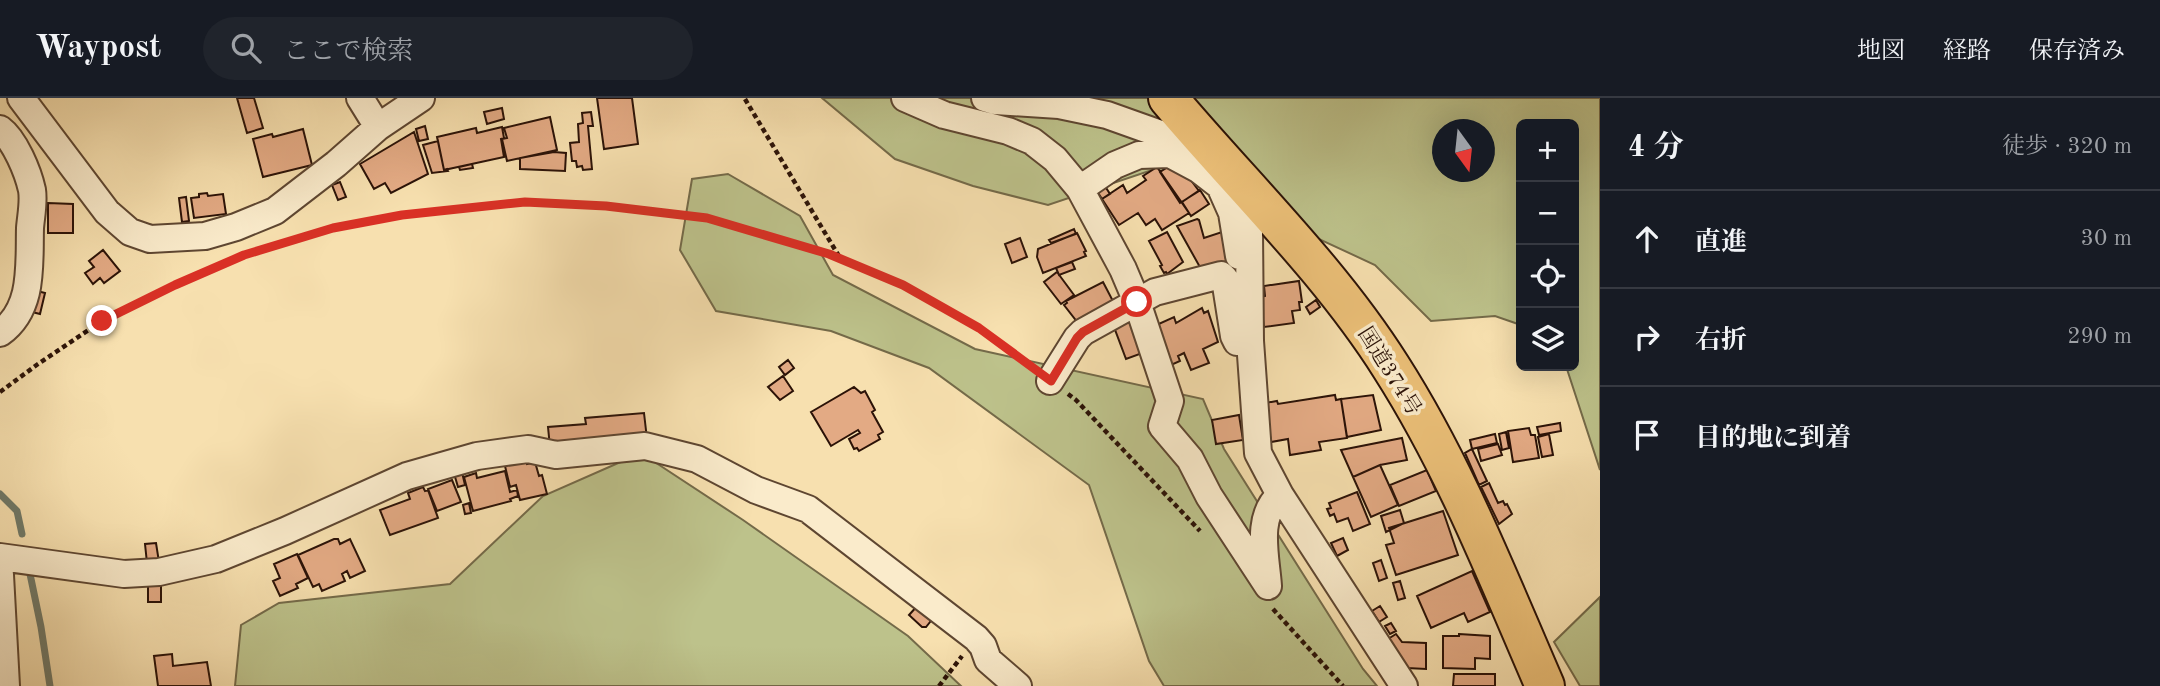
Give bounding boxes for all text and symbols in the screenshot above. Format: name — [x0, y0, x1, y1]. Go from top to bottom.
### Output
search box — [203, 17, 693, 80]
icon: search — [227, 29, 265, 67]
text: Waypost — [35, 32, 161, 65]
text: ここで検索 — [283, 39, 413, 65]
text: 地図 — [1857, 40, 1905, 64]
text: 経路 — [1943, 40, 1991, 64]
text: 保存済み — [2029, 40, 2125, 64]
north arrow — [1432, 119, 1495, 182]
map controls — [1516, 119, 1579, 371]
button: + — [1516, 119, 1579, 182]
text: 4 分 — [1628, 133, 1684, 163]
text: 徒歩 · 320 m — [2002, 135, 2132, 158]
button: − — [1516, 182, 1579, 245]
icon: ahead — [1628, 220, 1666, 258]
text: 30 m — [2081, 227, 2132, 250]
text: 直進 — [1695, 230, 1747, 256]
button: locate — [1516, 245, 1579, 308]
route start — [1121, 286, 1152, 317]
route end — [86, 305, 117, 336]
button: layers — [1516, 308, 1579, 371]
icon: right — [1628, 318, 1666, 356]
street label: 国道374号 — [1353, 323, 1426, 420]
text: 290 m — [2067, 325, 2132, 348]
text: 右折 — [1695, 328, 1747, 354]
icon: arrive — [1628, 416, 1666, 454]
text: 目的地に到着 — [1695, 426, 1851, 452]

